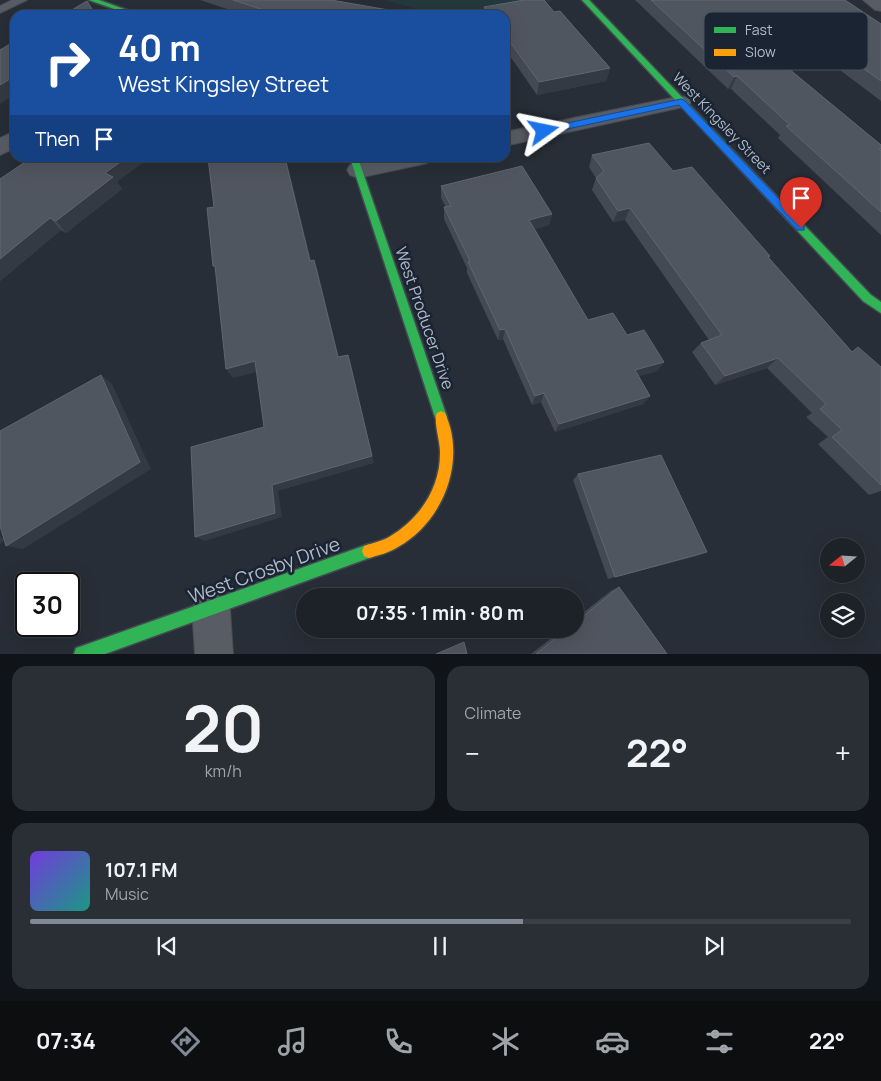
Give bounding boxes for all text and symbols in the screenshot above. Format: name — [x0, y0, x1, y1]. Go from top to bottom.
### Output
legend — [704, 12, 868, 70]
text: Fast — [745, 20, 773, 39]
text: 40 m — [118, 24, 201, 72]
icon: right — [35, 30, 100, 95]
text: Slow — [745, 42, 776, 61]
street label: West Kingsley Street — [669, 68, 776, 178]
text: West Kingsley Street — [118, 69, 329, 99]
position arrow — [517, 104, 569, 156]
icon: arrive — [90, 125, 118, 153]
text: Then — [35, 126, 80, 152]
pin — [780, 177, 822, 228]
icon: arrive — [787, 184, 815, 212]
street label: West Producer Drive — [390, 244, 460, 392]
street label: West Crosby Drive — [185, 531, 343, 609]
north arrow — [820, 538, 865, 582]
map controls — [820, 538, 865, 638]
speed limit sign: 30 — [15, 572, 80, 637]
button: layers — [820, 593, 865, 638]
text: 07:35 · 1 min · 80 m — [356, 600, 524, 626]
text: 20 — [183, 683, 264, 772]
text: Climate — [465, 702, 521, 724]
text: 22° — [626, 726, 688, 778]
text: − — [465, 734, 480, 772]
text: + — [835, 734, 851, 772]
text: km/h — [205, 760, 242, 782]
text: 107.1 FM — [105, 857, 177, 883]
text: Music — [105, 883, 149, 905]
icon: previous — [153, 932, 181, 960]
icon: pause — [426, 932, 454, 960]
icon: next — [700, 932, 728, 960]
icon: directions — [168, 1024, 203, 1059]
icon: music — [275, 1024, 310, 1059]
icon: phone — [381, 1024, 416, 1059]
icon: climate — [488, 1024, 523, 1059]
icon: car — [595, 1024, 630, 1059]
icon: filters — [702, 1024, 737, 1059]
text: 07:34 — [36, 1026, 96, 1056]
text: 22° — [809, 1026, 845, 1056]

